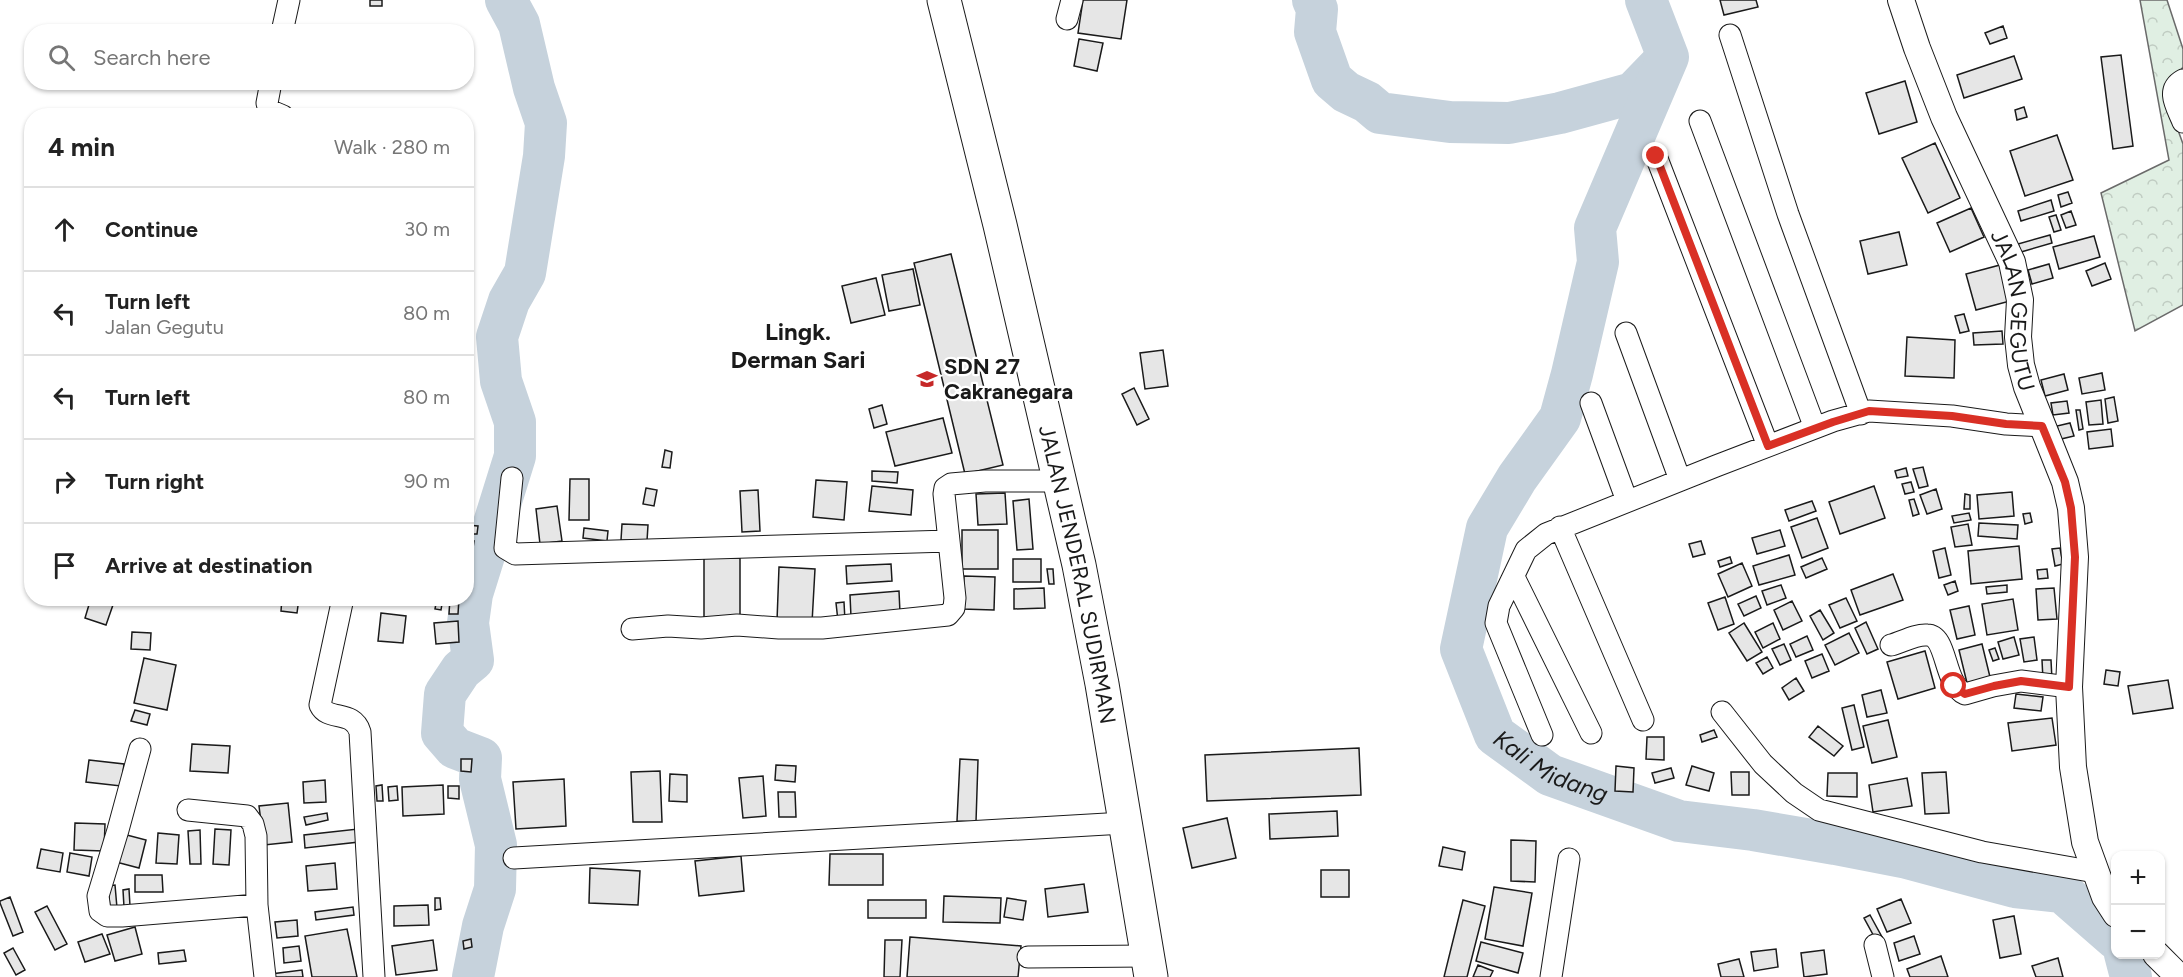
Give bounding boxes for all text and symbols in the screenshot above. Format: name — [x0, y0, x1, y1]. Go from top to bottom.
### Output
search box — [24, 24, 474, 90]
icon: search — [45, 41, 78, 74]
text: Search here — [93, 44, 211, 71]
text: 4 min — [48, 131, 115, 163]
text: Walk · 280 m — [334, 135, 450, 159]
route end — [1642, 142, 1668, 168]
icon: ahead — [48, 213, 81, 246]
text: Continue — [105, 216, 198, 243]
text: 30 m — [404, 217, 450, 241]
street label: JALAN GEGUTU — [1985, 226, 2040, 394]
text: Turn left — [105, 288, 191, 315]
icon: left — [48, 297, 81, 330]
text: 80 m — [403, 301, 450, 325]
text: Jalan Gegutu — [105, 315, 224, 339]
district label: Lingk. Derman Sari — [731, 317, 866, 374]
place label: SDN 27 Cakranegara — [944, 353, 1073, 405]
school or university icon: SDN 27 Cakranegara — [915, 367, 939, 391]
icon: left — [48, 381, 81, 414]
text: Turn left — [105, 384, 191, 411]
text: 80 m — [403, 385, 450, 409]
street label: JALAN JENDERAL SUDIRMAN — [1033, 422, 1121, 726]
icon: right — [48, 465, 81, 498]
text: Turn right — [105, 468, 204, 495]
text: 90 m — [404, 469, 450, 493]
icon: arrive — [48, 549, 81, 582]
text: Arrive at destination — [105, 552, 313, 579]
route start — [1940, 672, 1966, 698]
water label: Kali Midang — [1488, 724, 1612, 808]
map controls — [2111, 851, 2165, 959]
button: + — [2111, 851, 2165, 905]
button: − — [2111, 905, 2165, 959]

